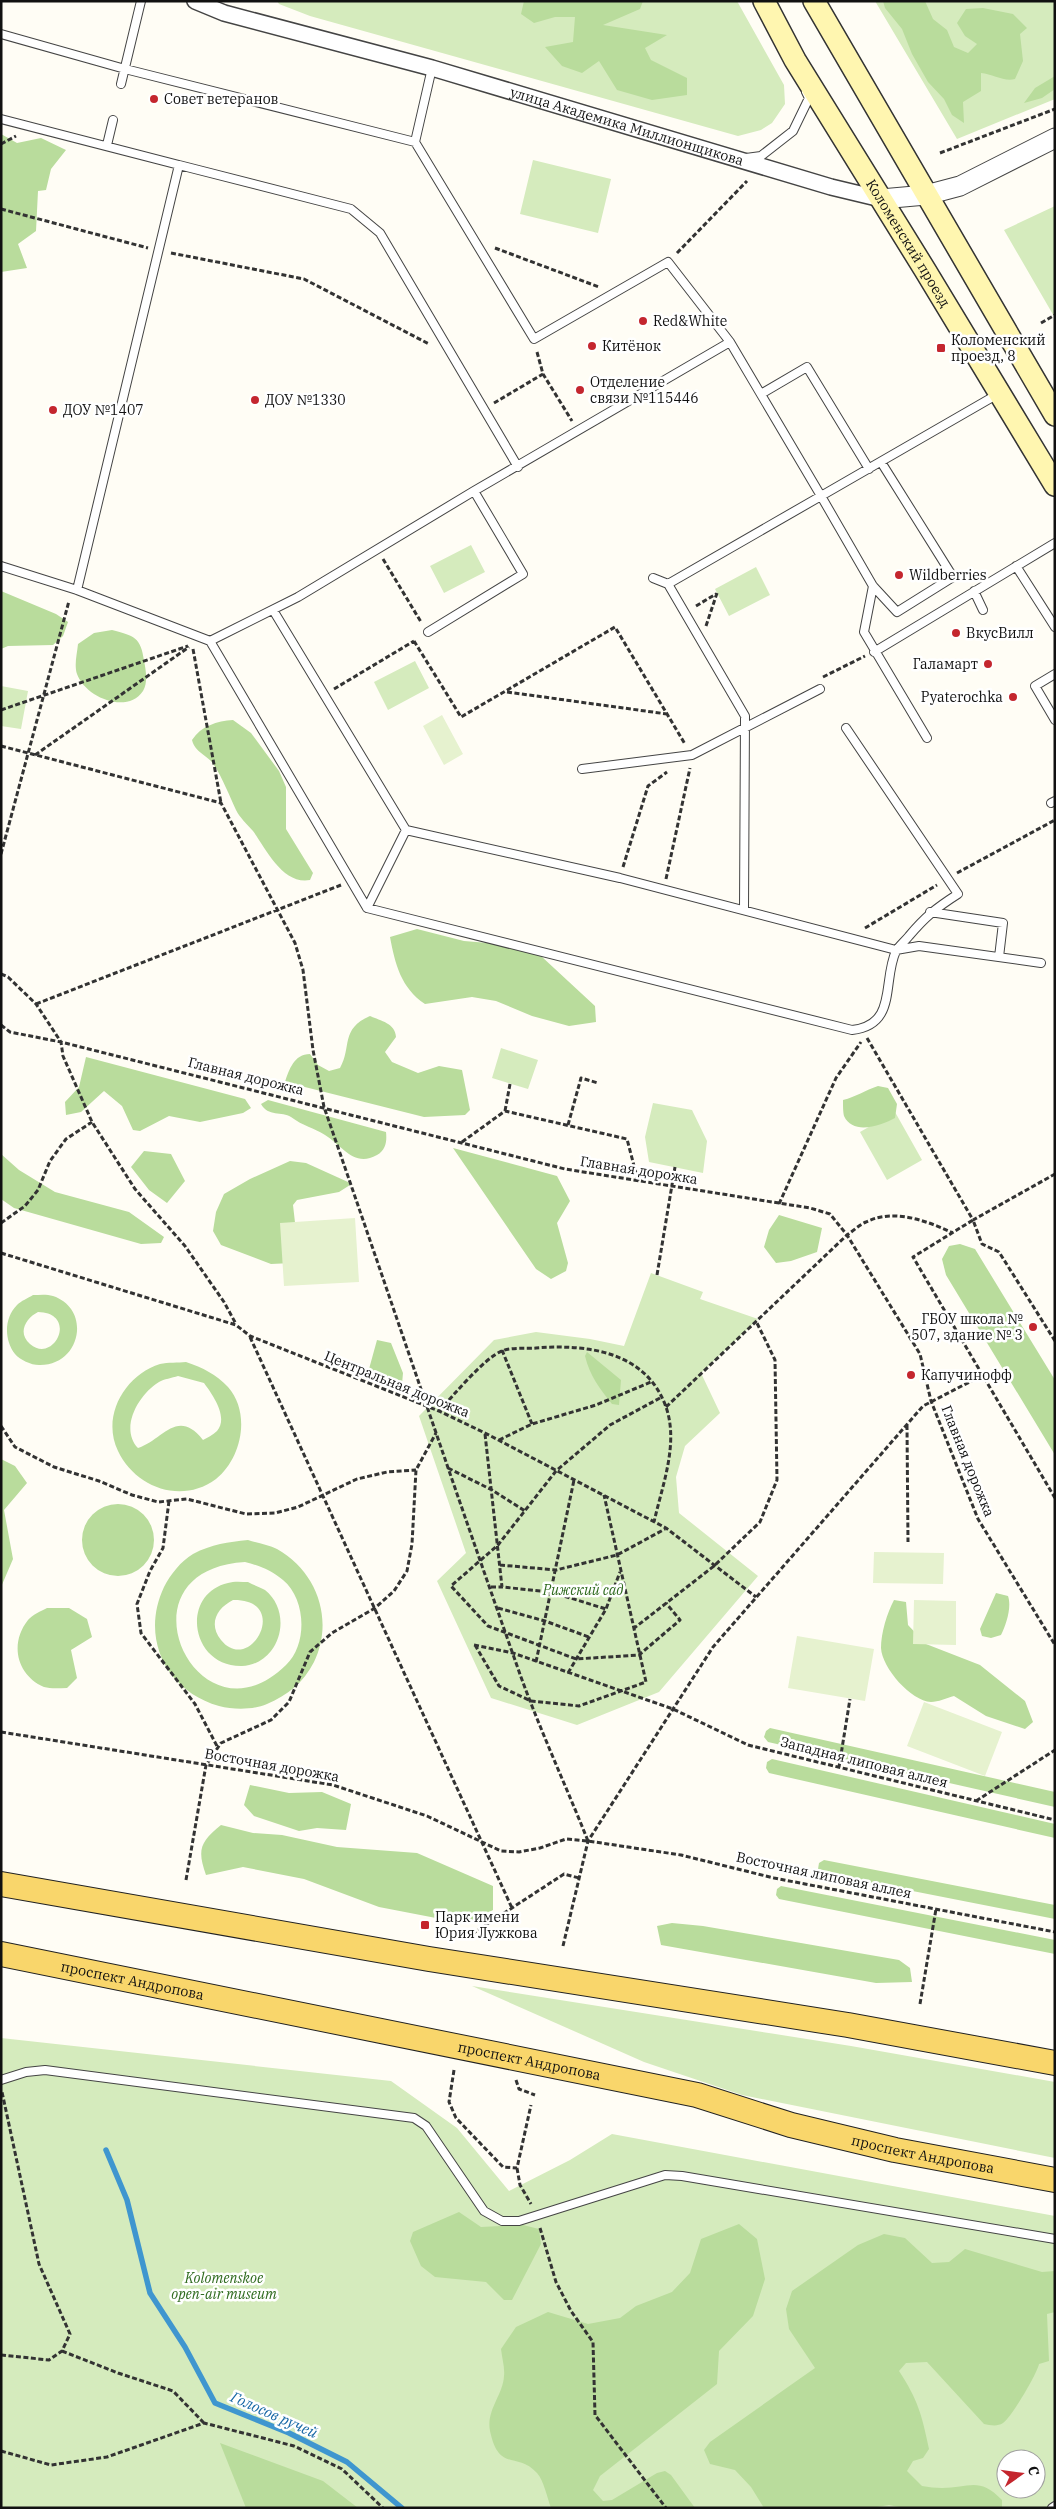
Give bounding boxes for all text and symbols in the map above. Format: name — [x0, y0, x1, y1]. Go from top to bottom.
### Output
street label: улица Академика Миллионщикова — [508, 83, 746, 170]
place label: Совет ветеранов — [164, 90, 279, 108]
marker: Совет ветеранов — [148, 93, 160, 105]
street label: Коломенский проезд — [862, 176, 955, 311]
place label: Red&White — [653, 312, 727, 330]
marker: Red&White — [637, 315, 649, 327]
place label: Коломенский проезд, 8 — [951, 331, 1046, 365]
place label: Китёнок — [602, 337, 661, 355]
marker: Китёнок — [586, 340, 598, 352]
marker: Коломенский проезд, 8 — [935, 342, 947, 354]
place label: Отделение связи №115446 — [590, 373, 699, 407]
marker: Отделение связи №115446 — [574, 384, 586, 396]
place label: ДОУ №1330 — [265, 391, 346, 409]
marker: ДОУ №1330 — [249, 394, 261, 406]
place label: ДОУ №1407 — [63, 401, 144, 419]
marker: ДОУ №1407 — [47, 404, 59, 416]
place label: Wildberries — [909, 566, 987, 584]
marker: Wildberries — [893, 569, 905, 581]
place label: ВкусВилл — [966, 624, 1034, 642]
marker: ВкусВилл — [950, 627, 962, 639]
place label: Галамарт — [913, 655, 978, 673]
marker: Галамарт — [982, 658, 994, 670]
place label: Pyaterochka — [921, 688, 1003, 706]
marker: Pyaterochka — [1007, 691, 1019, 703]
street label: Главная дорожка — [186, 1053, 306, 1099]
street label: Главная дорожка — [579, 1152, 699, 1188]
place label: ГБОУ школа № 507, здание № 3 — [911, 1310, 1023, 1344]
marker: ГБОУ школа № 507, здание № 3 — [1027, 1321, 1039, 1333]
street label: Центральная дорожка — [322, 1347, 473, 1422]
place label: Капучинофф — [921, 1366, 1012, 1384]
marker: Капучинофф — [905, 1369, 917, 1381]
street label: Главная дорожка — [937, 1403, 999, 1520]
park label: Рижский сад — [542, 1581, 623, 1599]
street label: Западная липовая аллея — [778, 1732, 950, 1792]
street label: Восточная дорожка — [203, 1744, 341, 1786]
street label: Восточная липовая аллея — [735, 1848, 913, 1902]
place label: Парк имени Юрия Лужкова — [435, 1908, 538, 1942]
marker: Парк имени Юрия Лужкова — [419, 1919, 431, 1931]
street label: проспект Андропова — [59, 1957, 206, 2004]
street label: проспект Андропова — [456, 2038, 603, 2084]
street label: проспект Андропова — [850, 2131, 996, 2178]
park label: Kolomenskoe open-air museum — [171, 2269, 277, 2303]
water label: Голосов ручей — [227, 2387, 321, 2442]
north arrow — [996, 2449, 1046, 2499]
text: С — [1024, 2464, 1043, 2478]

